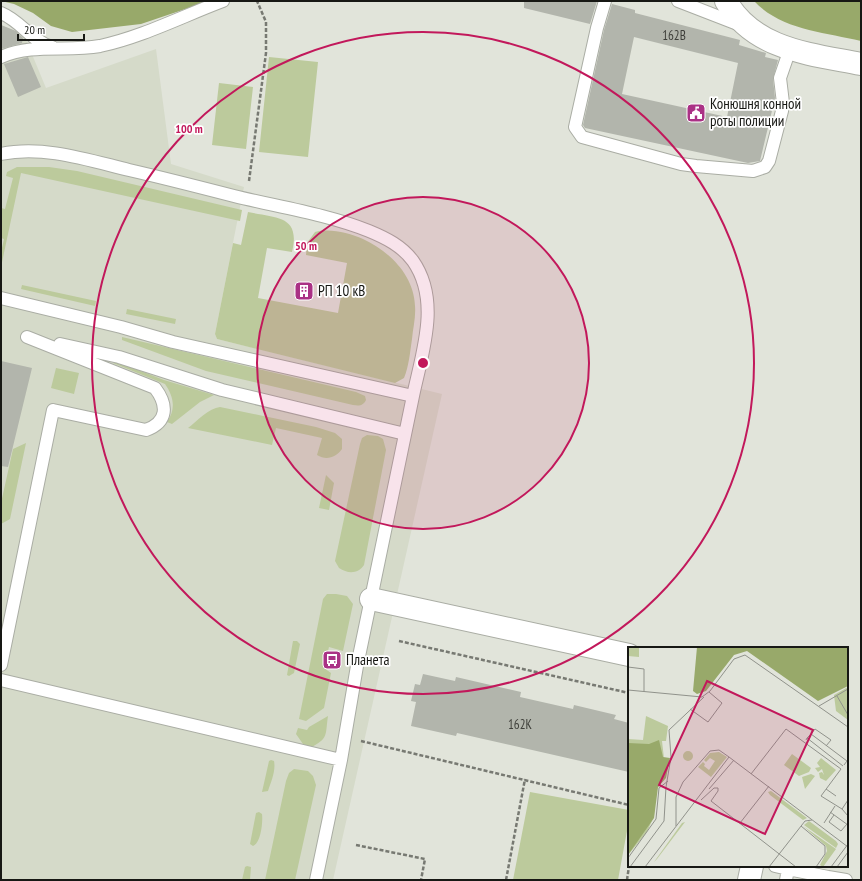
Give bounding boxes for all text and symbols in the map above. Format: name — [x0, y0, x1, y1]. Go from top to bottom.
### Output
scale bar — [18, 16, 84, 42]
text: 20 m — [24, 22, 45, 37]
house number: 162В — [662, 27, 686, 44]
place label: Конюшня конной роты полиции — [710, 94, 801, 130]
public building icon: Конюшня конной роты полиции — [685, 102, 707, 124]
text: 100 m — [175, 121, 203, 136]
text: 50 m — [295, 238, 317, 253]
building icon: РП 10 кВ — [293, 280, 315, 302]
place label: РП 10 кВ — [318, 281, 365, 300]
centre of rings — [416, 356, 430, 370]
inset map — [628, 647, 848, 867]
bus stop icon: Планета — [321, 649, 343, 671]
place label: Планета — [346, 650, 390, 669]
house number: 162К — [508, 716, 533, 733]

